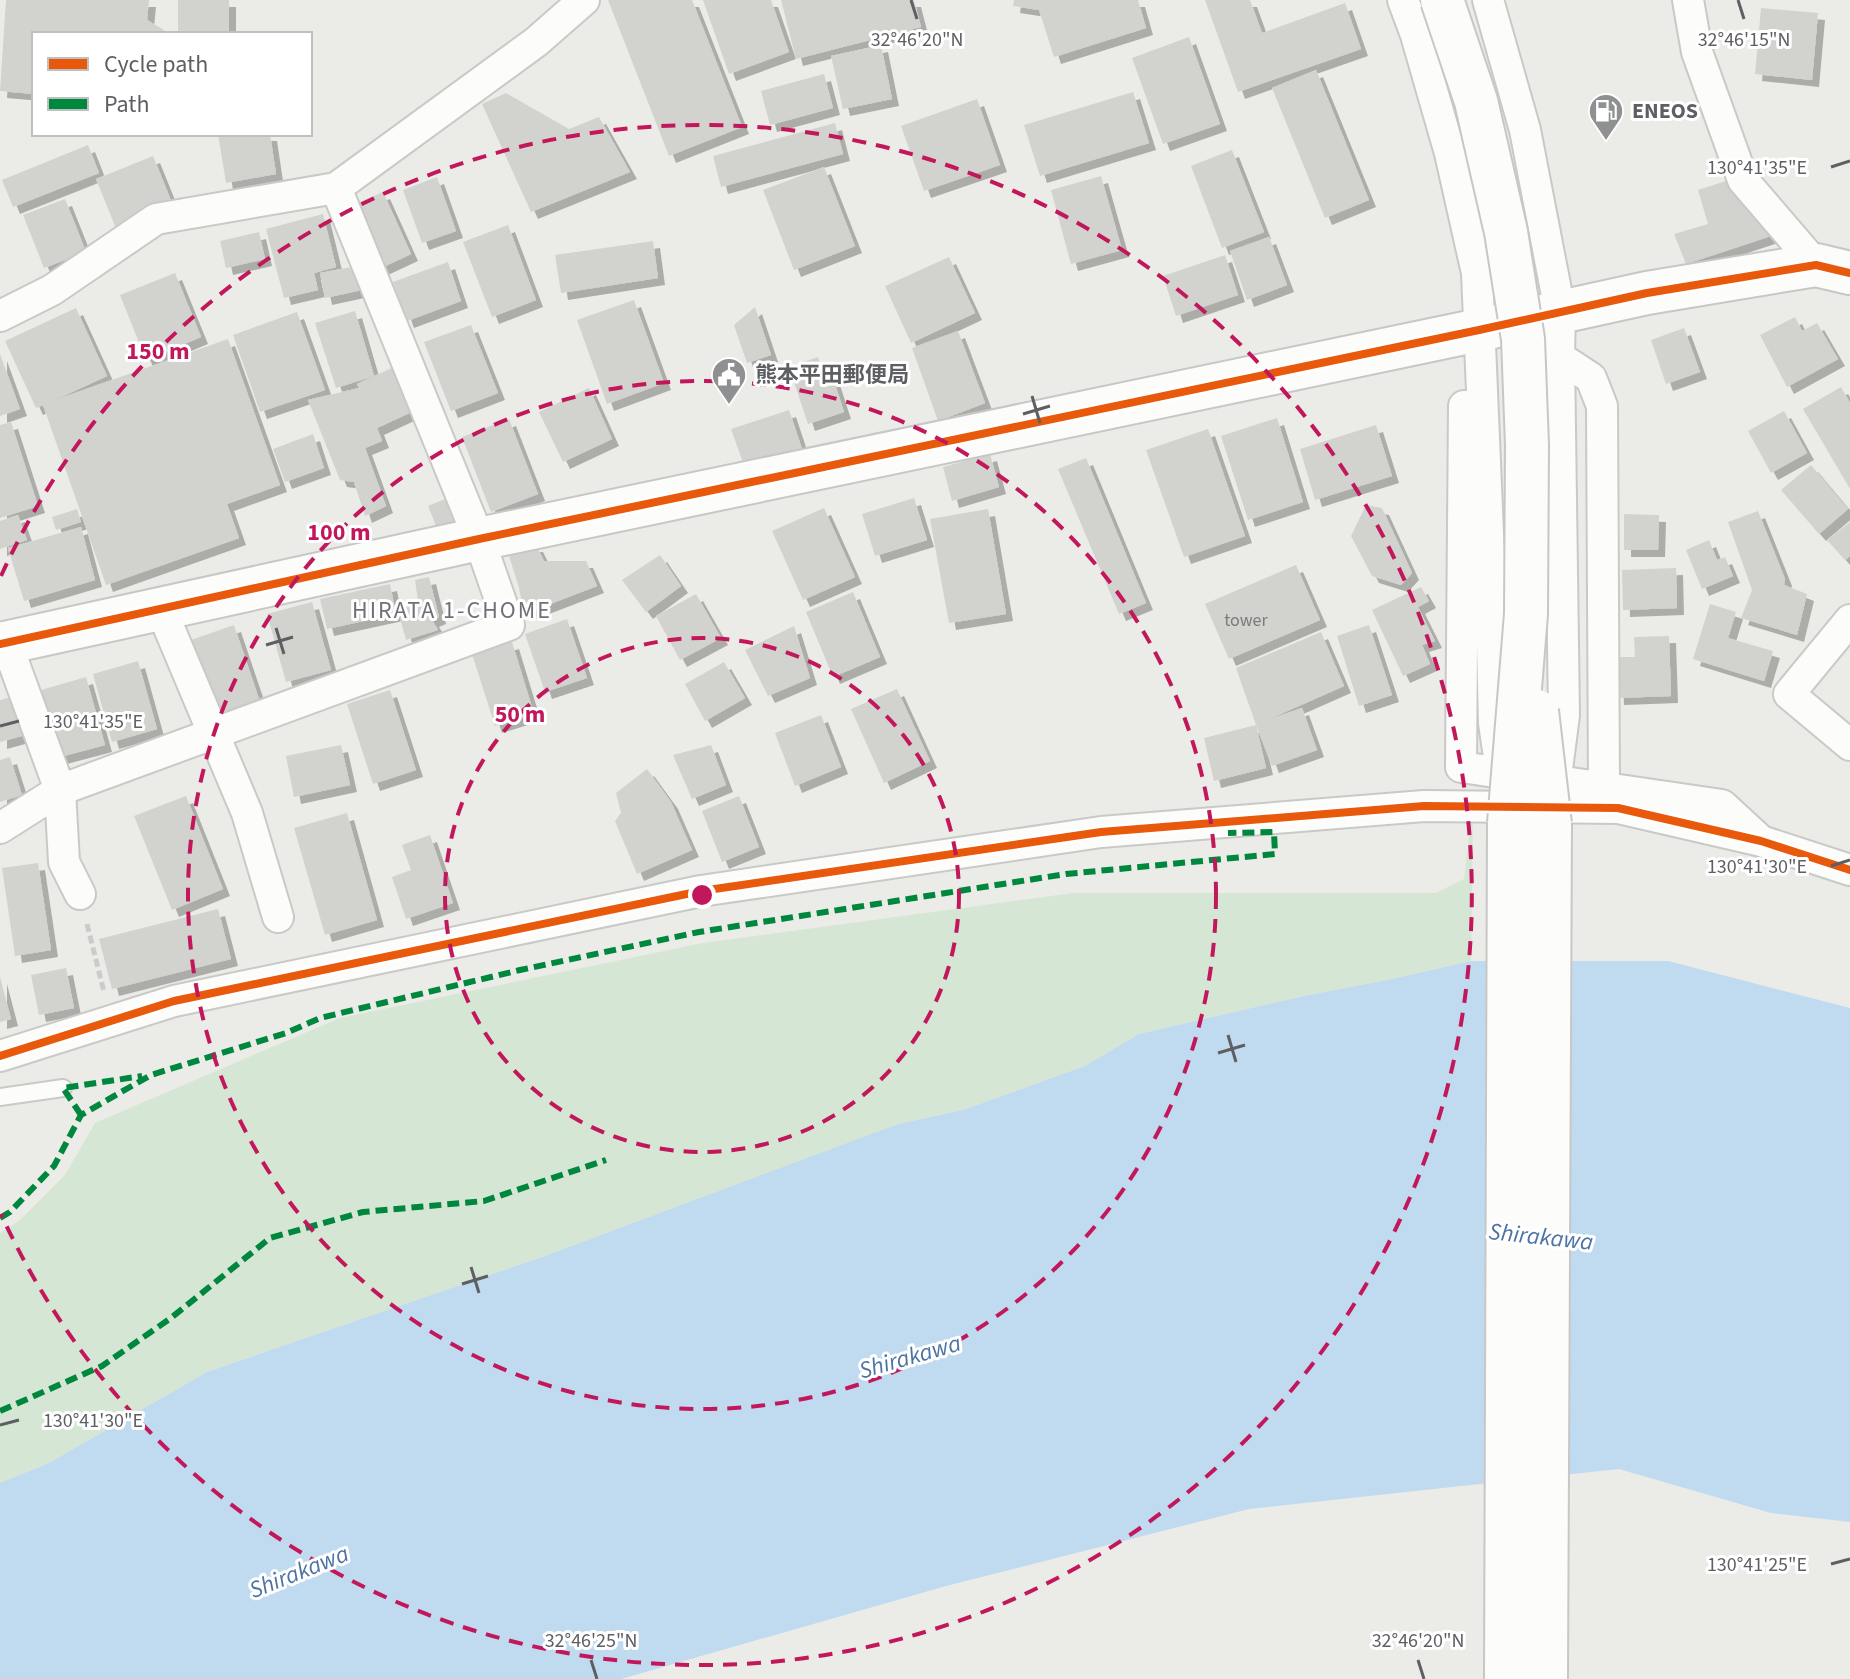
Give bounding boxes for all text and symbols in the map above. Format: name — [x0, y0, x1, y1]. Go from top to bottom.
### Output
text: 32°46'20"N — [871, 26, 963, 54]
text: 32°46'15"N — [1698, 26, 1790, 54]
legend — [32, 32, 312, 136]
text: Cycle path — [104, 47, 208, 82]
text: Path — [104, 87, 150, 122]
fuel station icon: ENEOS — [1587, 92, 1625, 142]
place label: ENEOS — [1632, 95, 1698, 127]
text: 130°41'35"E — [1707, 154, 1807, 182]
text: 150 m — [126, 334, 190, 369]
public building icon: 熊本平田郵便局 — [710, 356, 748, 406]
place label: 熊本平田郵便局 — [755, 359, 909, 391]
text: 100 m — [307, 515, 371, 550]
district label: HIRATA 1-CHOME — [352, 593, 552, 628]
house number: tower — [1224, 608, 1269, 633]
text: 50 m — [495, 697, 545, 732]
text: 130°41'35"E — [43, 708, 143, 736]
text: 130°41'30"E — [1707, 853, 1807, 881]
centre of rings — [688, 881, 716, 909]
water label: Shirakawa — [1487, 1214, 1595, 1260]
water label: Shirakawa — [855, 1326, 965, 1388]
text: 130°41'30"E — [43, 1407, 143, 1435]
water label: Shirakawa — [244, 1536, 354, 1608]
text: 130°41'25"E — [1707, 1551, 1807, 1579]
text: 32°46'25"N — [545, 1627, 637, 1655]
text: 32°46'20"N — [1372, 1627, 1464, 1655]

